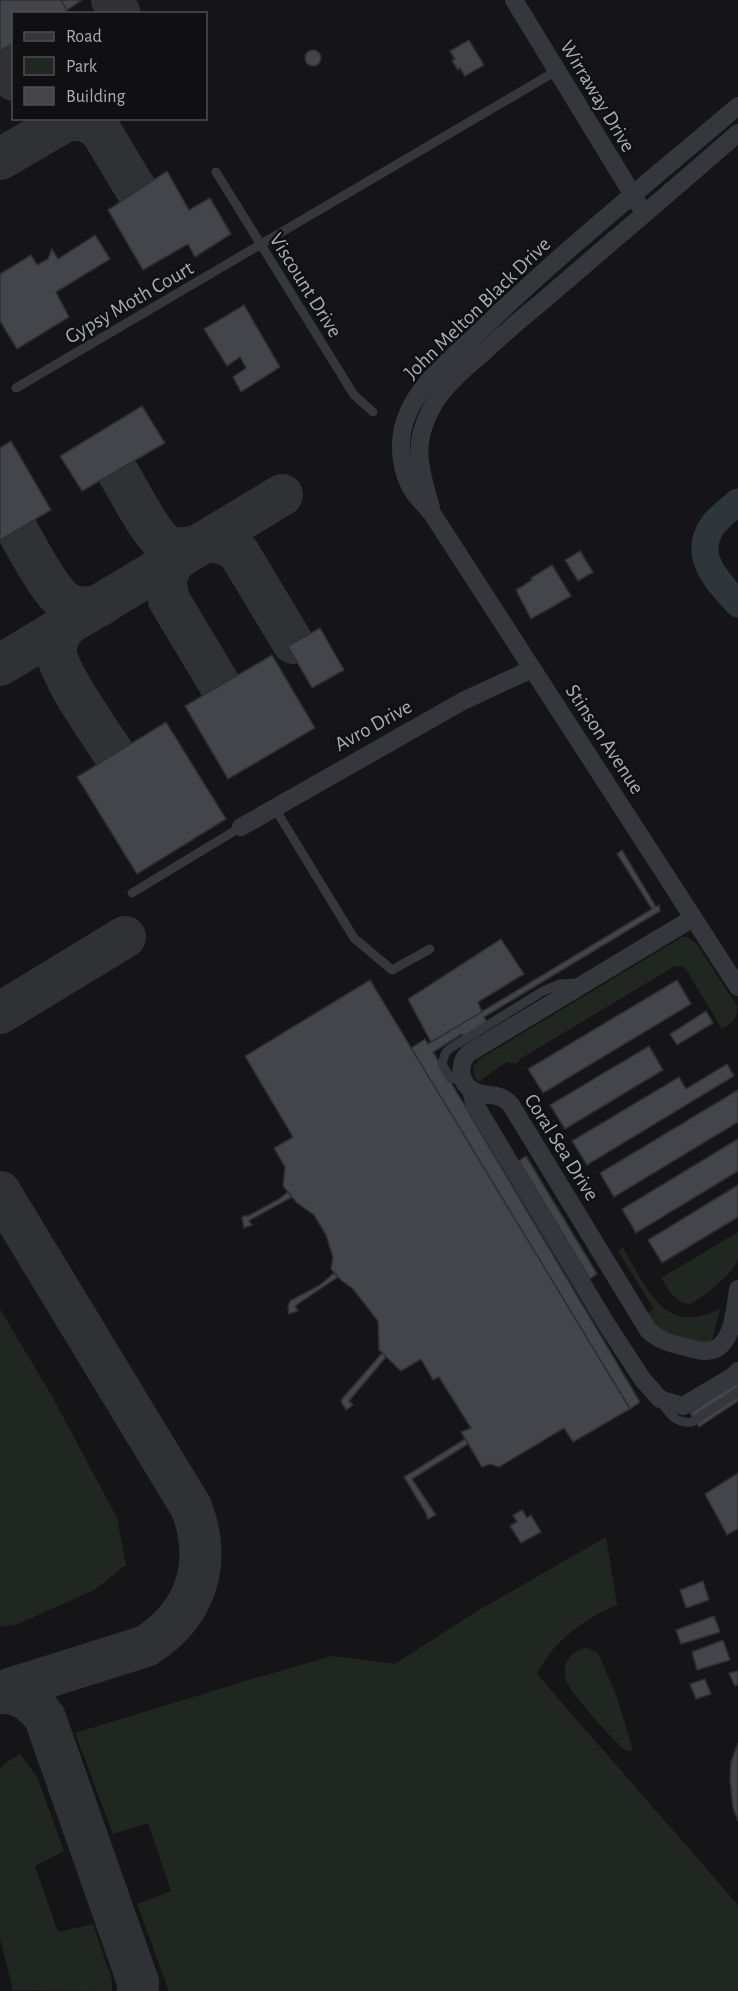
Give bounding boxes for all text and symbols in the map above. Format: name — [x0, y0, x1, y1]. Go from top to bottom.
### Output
legend — [12, 12, 207, 120]
text: Road — [66, 28, 102, 46]
street label: Wirraway Drive — [556, 37, 639, 156]
text: Park — [66, 58, 98, 76]
text: Building — [66, 88, 126, 106]
street label: Viscount Drive — [265, 230, 346, 341]
street label: John Melton Black Drive — [400, 233, 554, 383]
street label: Gypsy Moth Court — [61, 257, 197, 348]
street label: Stinson Avenue — [561, 681, 648, 798]
street label: Avro Drive — [331, 696, 415, 755]
street label: Coral Sea Drive — [520, 1090, 603, 1204]

